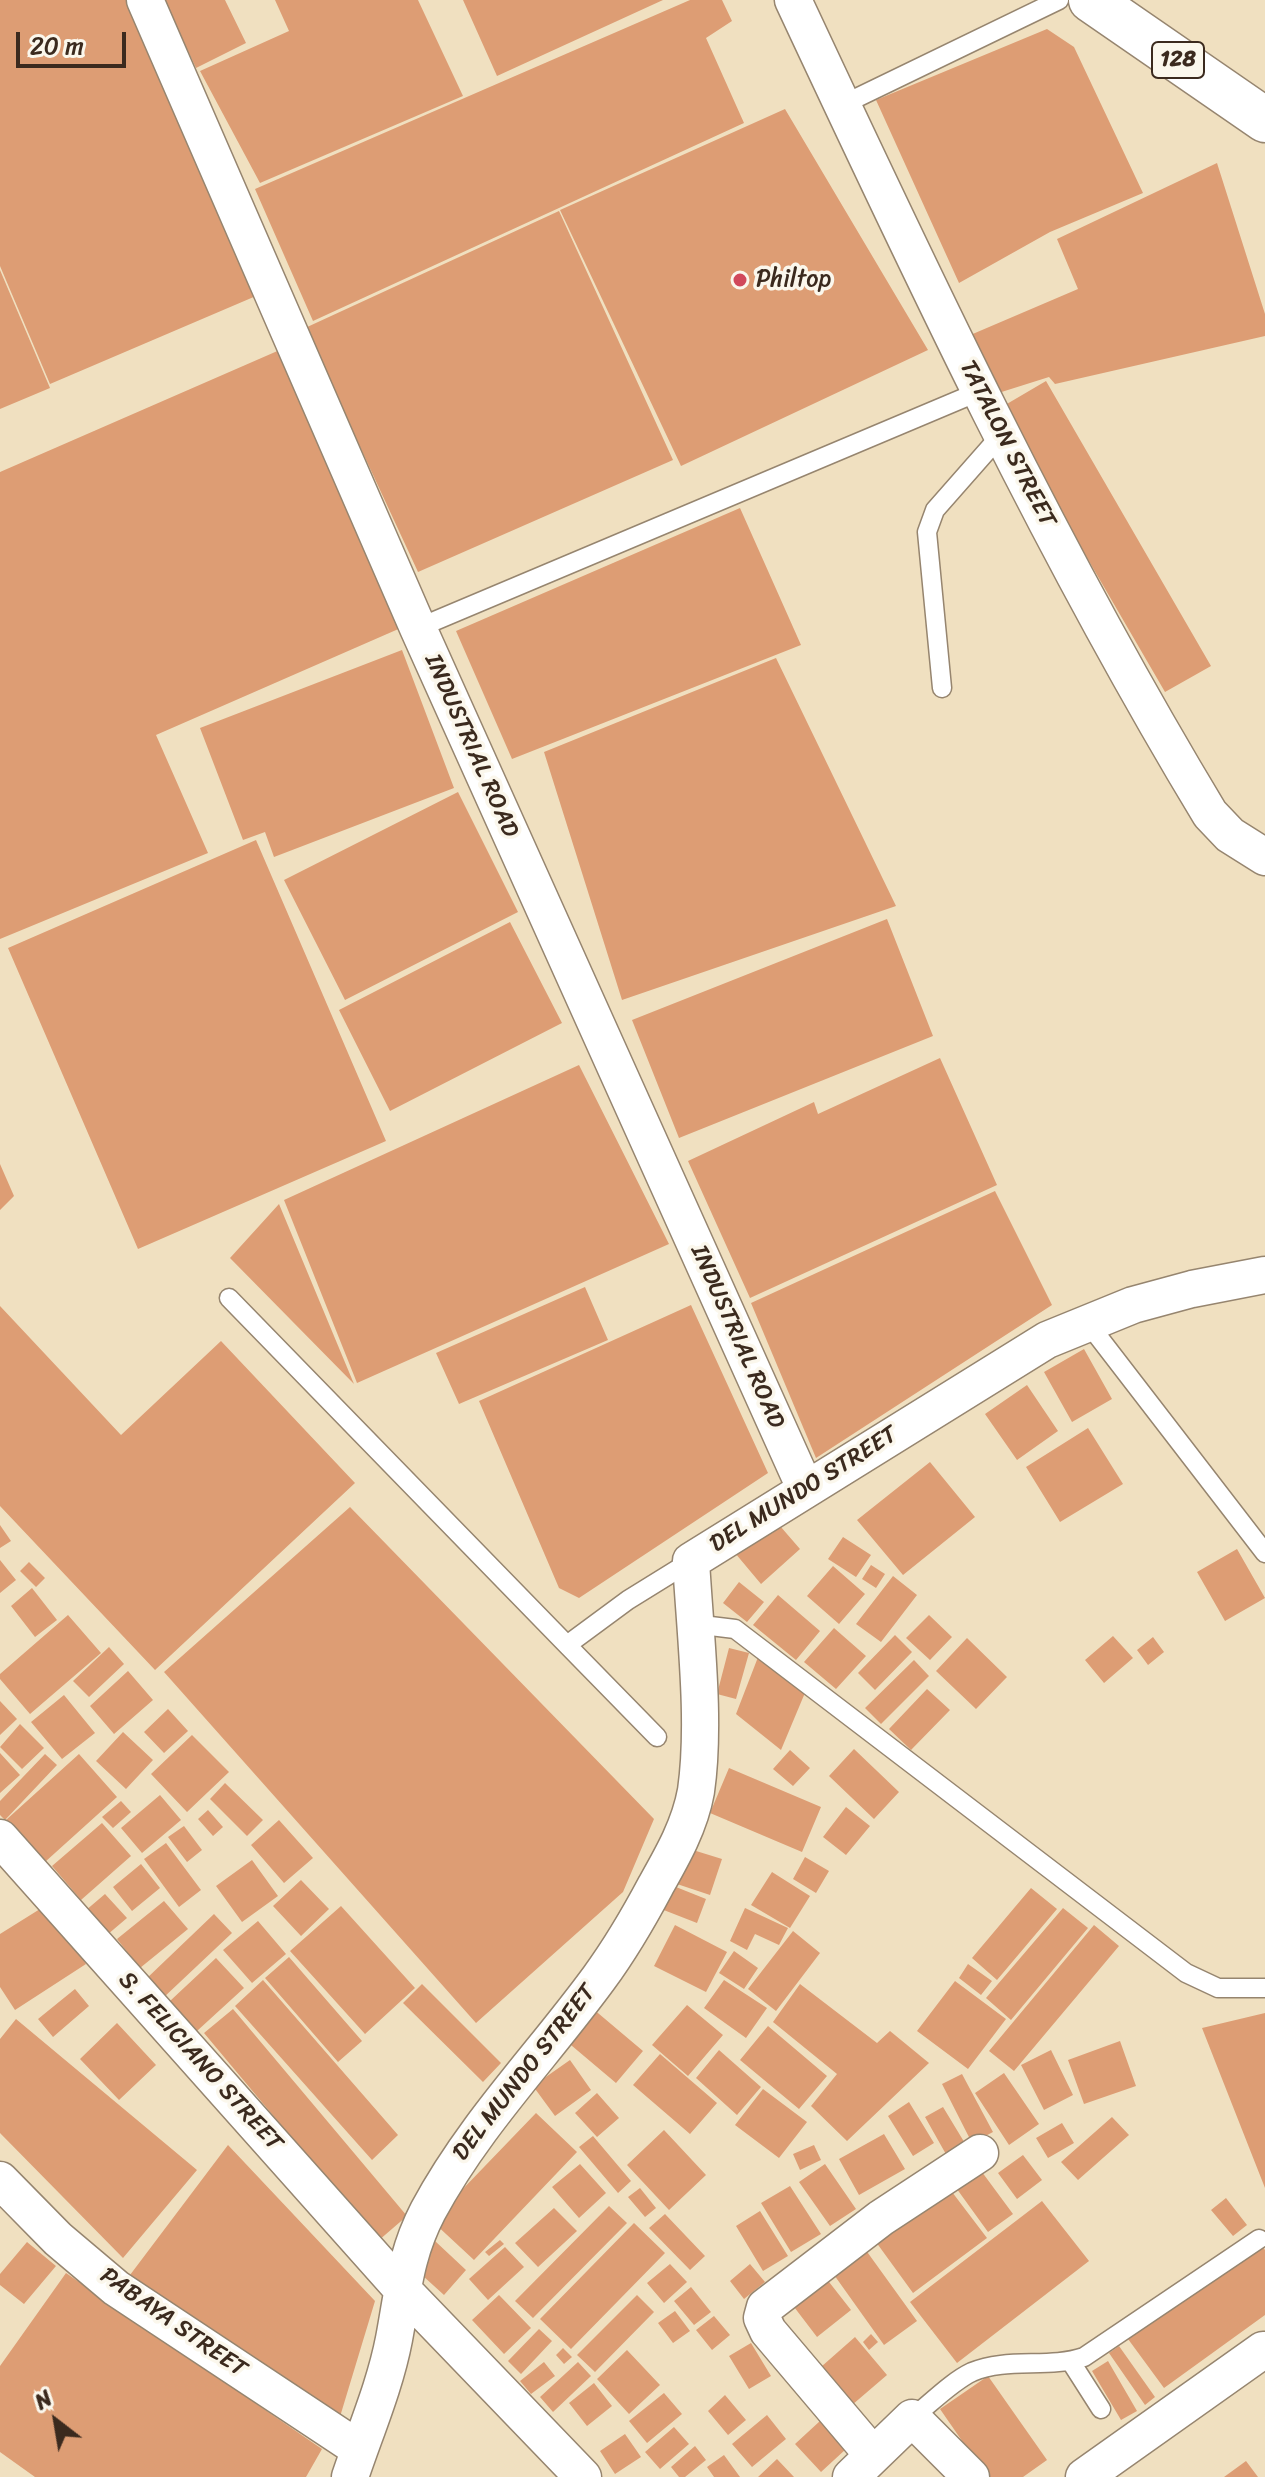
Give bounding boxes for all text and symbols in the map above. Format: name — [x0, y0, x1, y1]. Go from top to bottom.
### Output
scale bar — [20, 16, 130, 66]
text: 20 m — [30, 25, 84, 67]
road number: 128 — [1152, 42, 1204, 78]
place label: Philtop — [756, 266, 831, 294]
marker: Philtop — [731, 271, 749, 289]
street label: TATALON STREET — [953, 356, 1061, 532]
street label: INDUSTRIAL ROAD — [418, 650, 524, 842]
street label: INDUSTRIAL ROAD — [684, 1241, 790, 1433]
street label: DEL MUNDO STREET — [705, 1421, 903, 1559]
street label: S. FELICIANO STREET — [112, 1966, 288, 2158]
street label: DEL MUNDO STREET — [447, 1979, 603, 2167]
street label: PABAYA STREET — [94, 2262, 252, 2384]
text: N — [27, 2379, 60, 2421]
north arrow — [16, 2381, 96, 2461]

